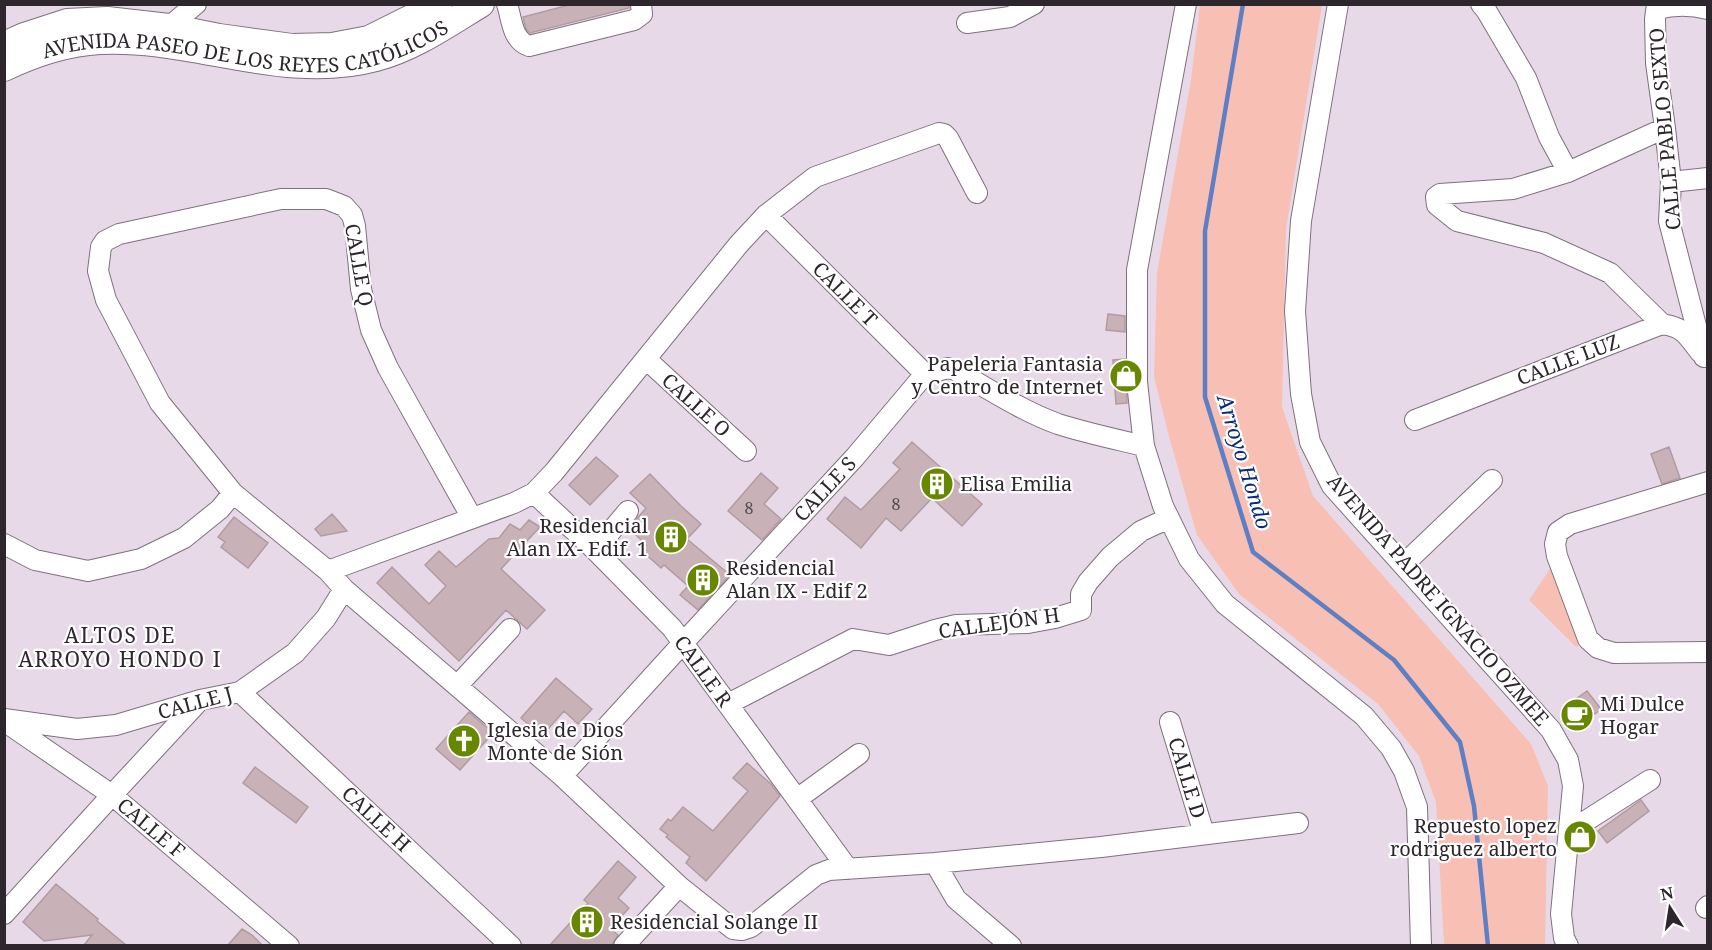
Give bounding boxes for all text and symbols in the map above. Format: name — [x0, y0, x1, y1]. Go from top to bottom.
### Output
street label: AVENIDA PASEO DE LOS REYES CATÓLICOS — [38, 13, 453, 78]
street label: CALLE PABLO SEXTO — [1642, 27, 1687, 231]
street label: CALLE Q — [339, 221, 380, 309]
street label: CALLE T — [807, 255, 884, 332]
street label: CALLE LUZ — [1513, 328, 1623, 391]
place label: Papeleria Fantasia y Centro de Internet — [911, 350, 1103, 400]
shop icon: Papeleria Fantasia y Centro de Internet — [1108, 358, 1144, 394]
street label: CALLE O — [656, 367, 737, 443]
water label: Arroyo Hondo — [1211, 389, 1279, 533]
street label: CALLE S — [788, 450, 862, 527]
building icon: Elisa Emilia — [919, 466, 955, 502]
street label: AVENIDA PADRE IGNACIO OZMEE — [1321, 468, 1555, 731]
place label: Elisa Emilia — [960, 470, 1072, 497]
house number: 8 — [892, 493, 901, 515]
house number: 8 — [745, 497, 754, 519]
place label: Residencial Alan IX- Edif. 1 — [507, 512, 648, 562]
building icon: Residencial Alan IX- Edif. 1 — [653, 519, 689, 555]
place label: Residencial Alan IX - Edif 2 — [726, 554, 868, 604]
building icon: Residencial Alan IX - Edif 2 — [685, 562, 721, 598]
street label: CALLEJÓN H — [937, 601, 1061, 644]
district label: ALTOS DE ARROYO HONDO I — [18, 621, 222, 673]
street label: CALLE R — [668, 630, 739, 713]
street label: CALLE J — [155, 680, 235, 725]
place label: Mi Dulce Hogar — [1600, 690, 1684, 740]
cafe icon: Mi Dulce Hogar — [1559, 697, 1595, 733]
place label: Iglesia de Dios Monte de Sión — [487, 716, 624, 766]
church icon: Iglesia de Dios Monte de Sión — [446, 723, 482, 759]
street label: CALLE D — [1162, 734, 1213, 822]
street label: CALLE H — [336, 780, 417, 858]
street label: CALLE F — [112, 791, 191, 864]
place label: Repuesto lopez rodriguez alberto — [1390, 812, 1557, 862]
shop icon: Repuesto lopez rodriguez alberto — [1562, 819, 1598, 855]
north arrow — [1640, 878, 1700, 938]
text: N — [1658, 881, 1676, 905]
building icon: Residencial Solange II — [569, 904, 605, 940]
place label: Residencial Solange II — [610, 908, 818, 935]

